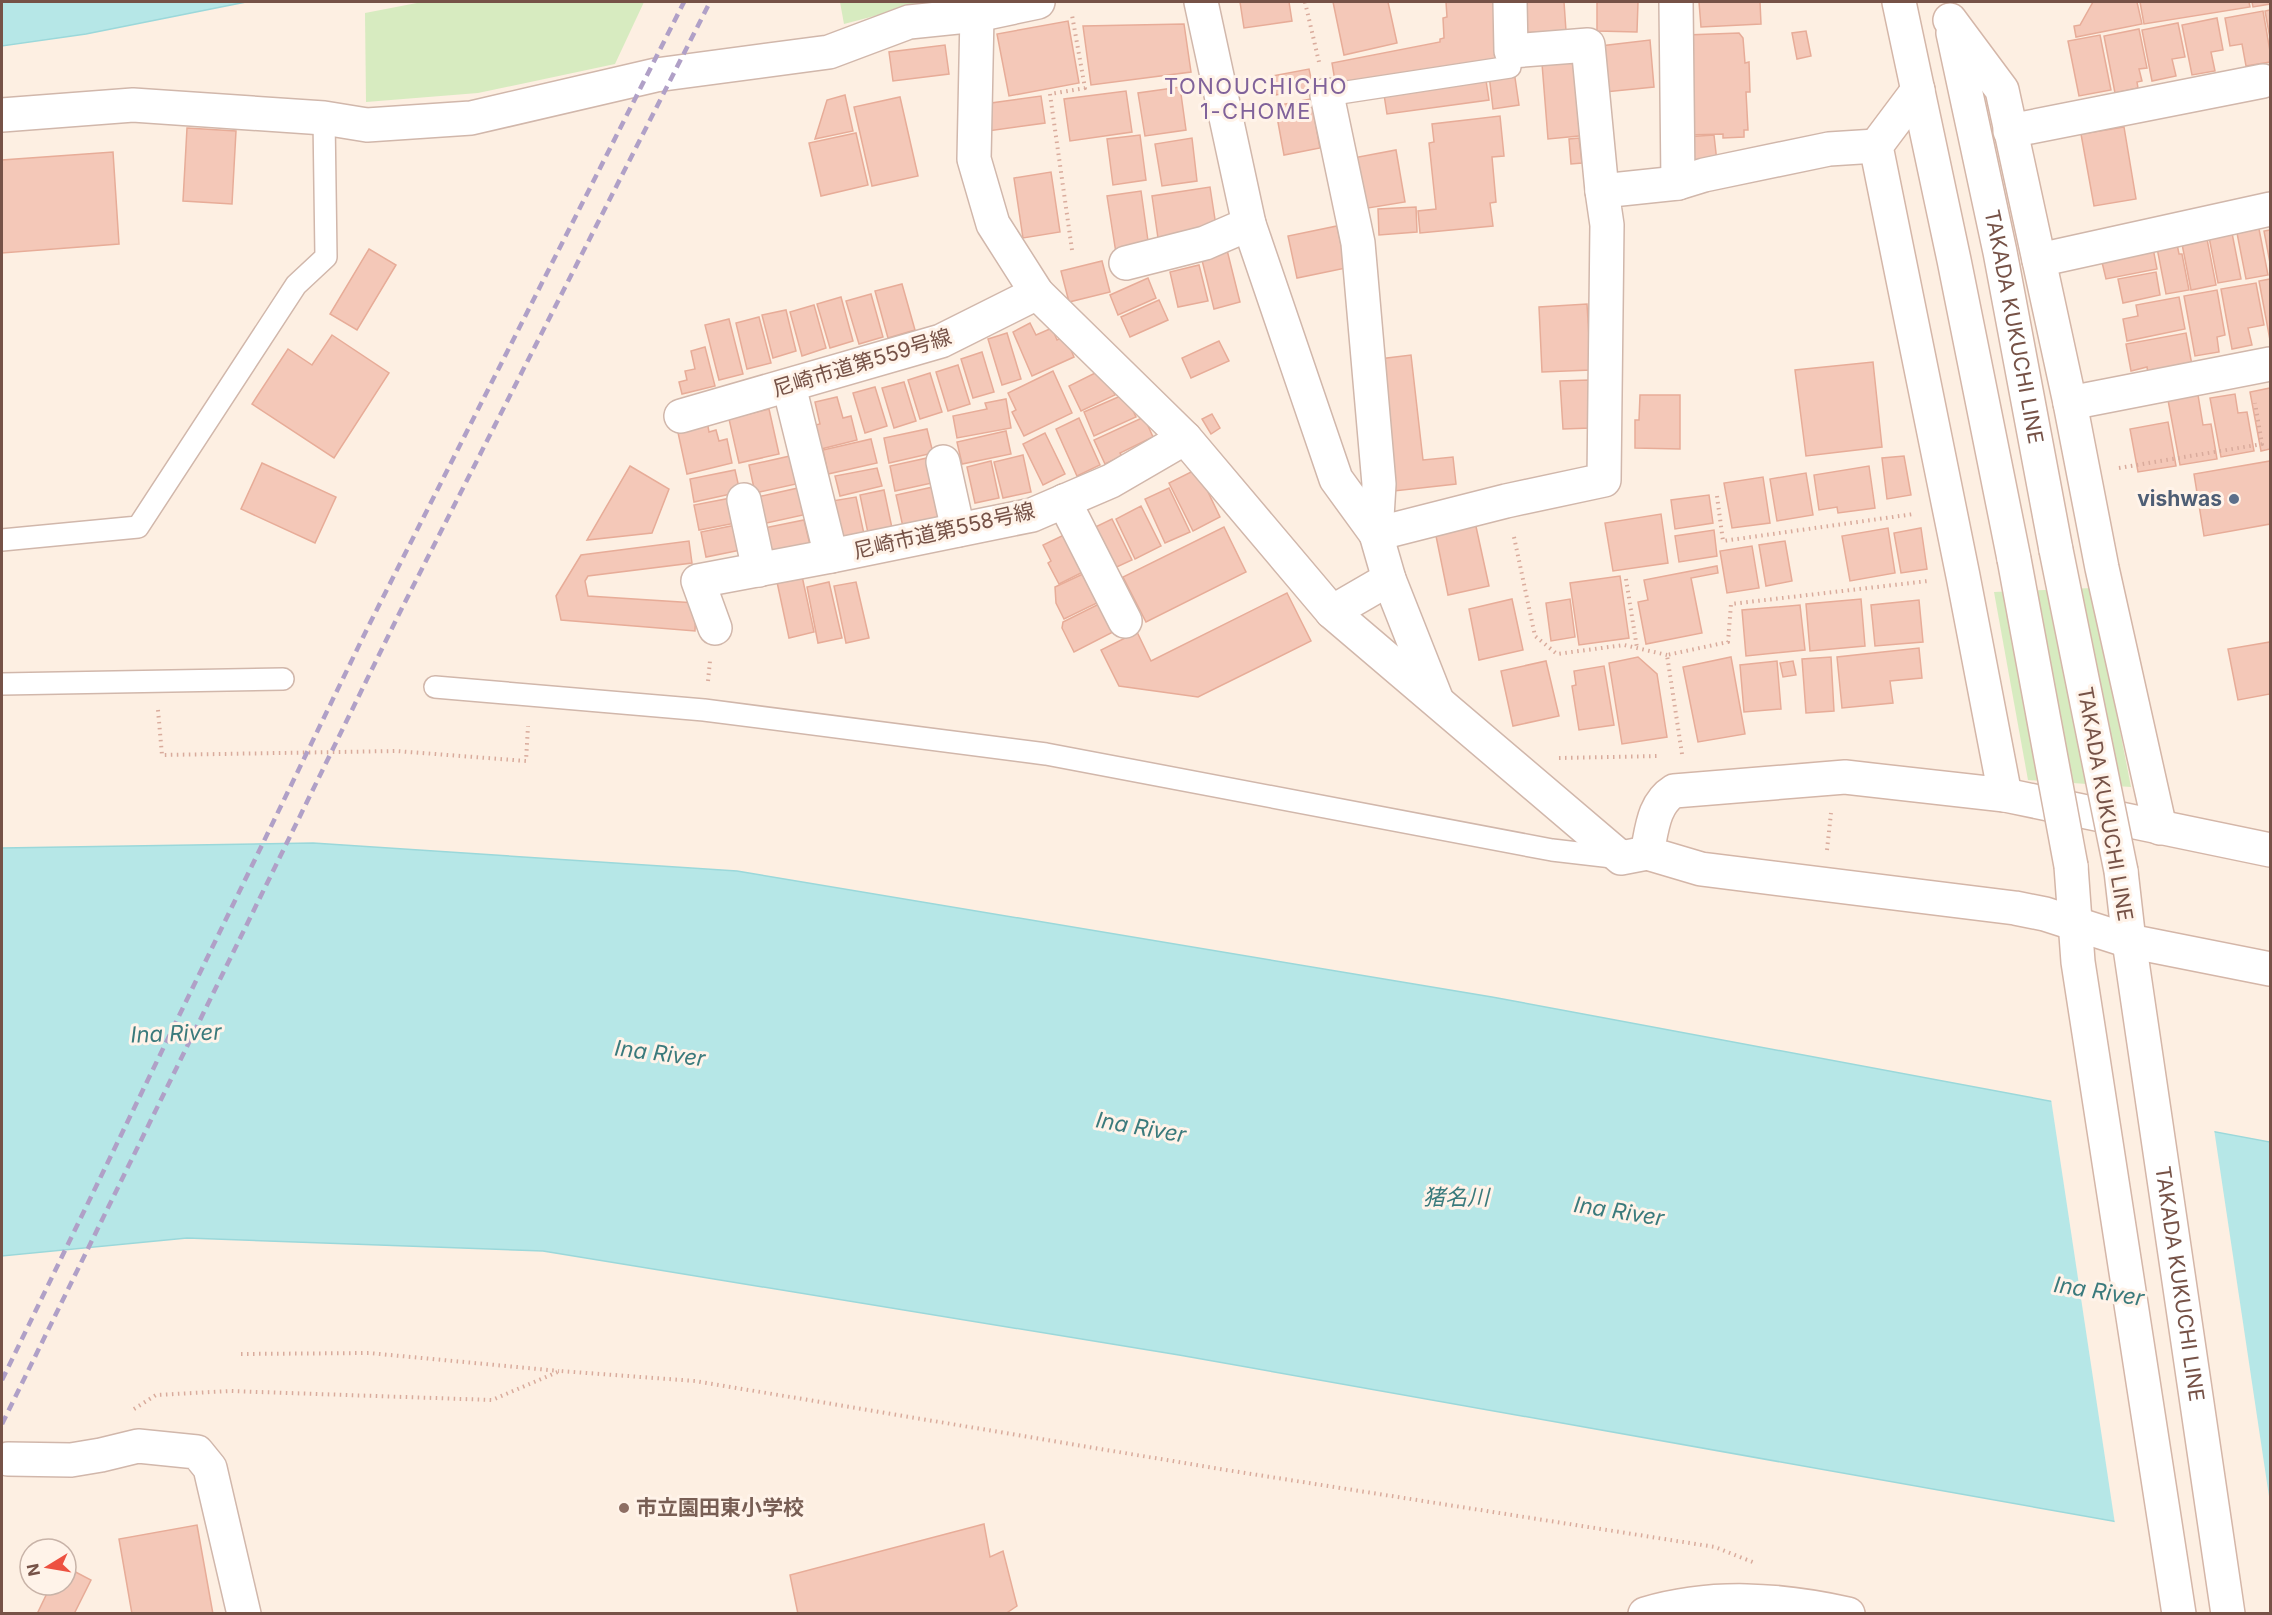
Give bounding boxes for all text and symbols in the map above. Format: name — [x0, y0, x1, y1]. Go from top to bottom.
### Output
district label: TONOUCHICHO 1-CHOME — [1164, 73, 1348, 124]
street label: TAKADA KUKUCHI LINE — [1979, 207, 2049, 446]
street label: 尼崎市道第559号線 — [769, 323, 954, 402]
place label: vishwas — [2137, 486, 2222, 511]
marker: vishwas — [2227, 492, 2241, 506]
street label: 尼崎市道第558号線 — [851, 497, 1037, 564]
street label: TAKADA KUKUCHI LINE — [2073, 685, 2138, 923]
water label: Ina River — [130, 1018, 223, 1048]
water label: Ina River — [613, 1035, 707, 1072]
water label: Ina River — [1094, 1106, 1189, 1148]
street label: TAKADA KUKUCHI LINE — [2150, 1164, 2210, 1403]
water label: 猪名川 — [1423, 1184, 1491, 1210]
water label: Ina River — [1572, 1191, 1667, 1231]
water label: Ina River — [2052, 1271, 2147, 1311]
place label: 市立園田東小学校 — [636, 1495, 804, 1520]
marker: 市立園田東小学校 — [617, 1501, 631, 1515]
north arrow — [18, 1537, 78, 1597]
text: N — [22, 1562, 44, 1578]

